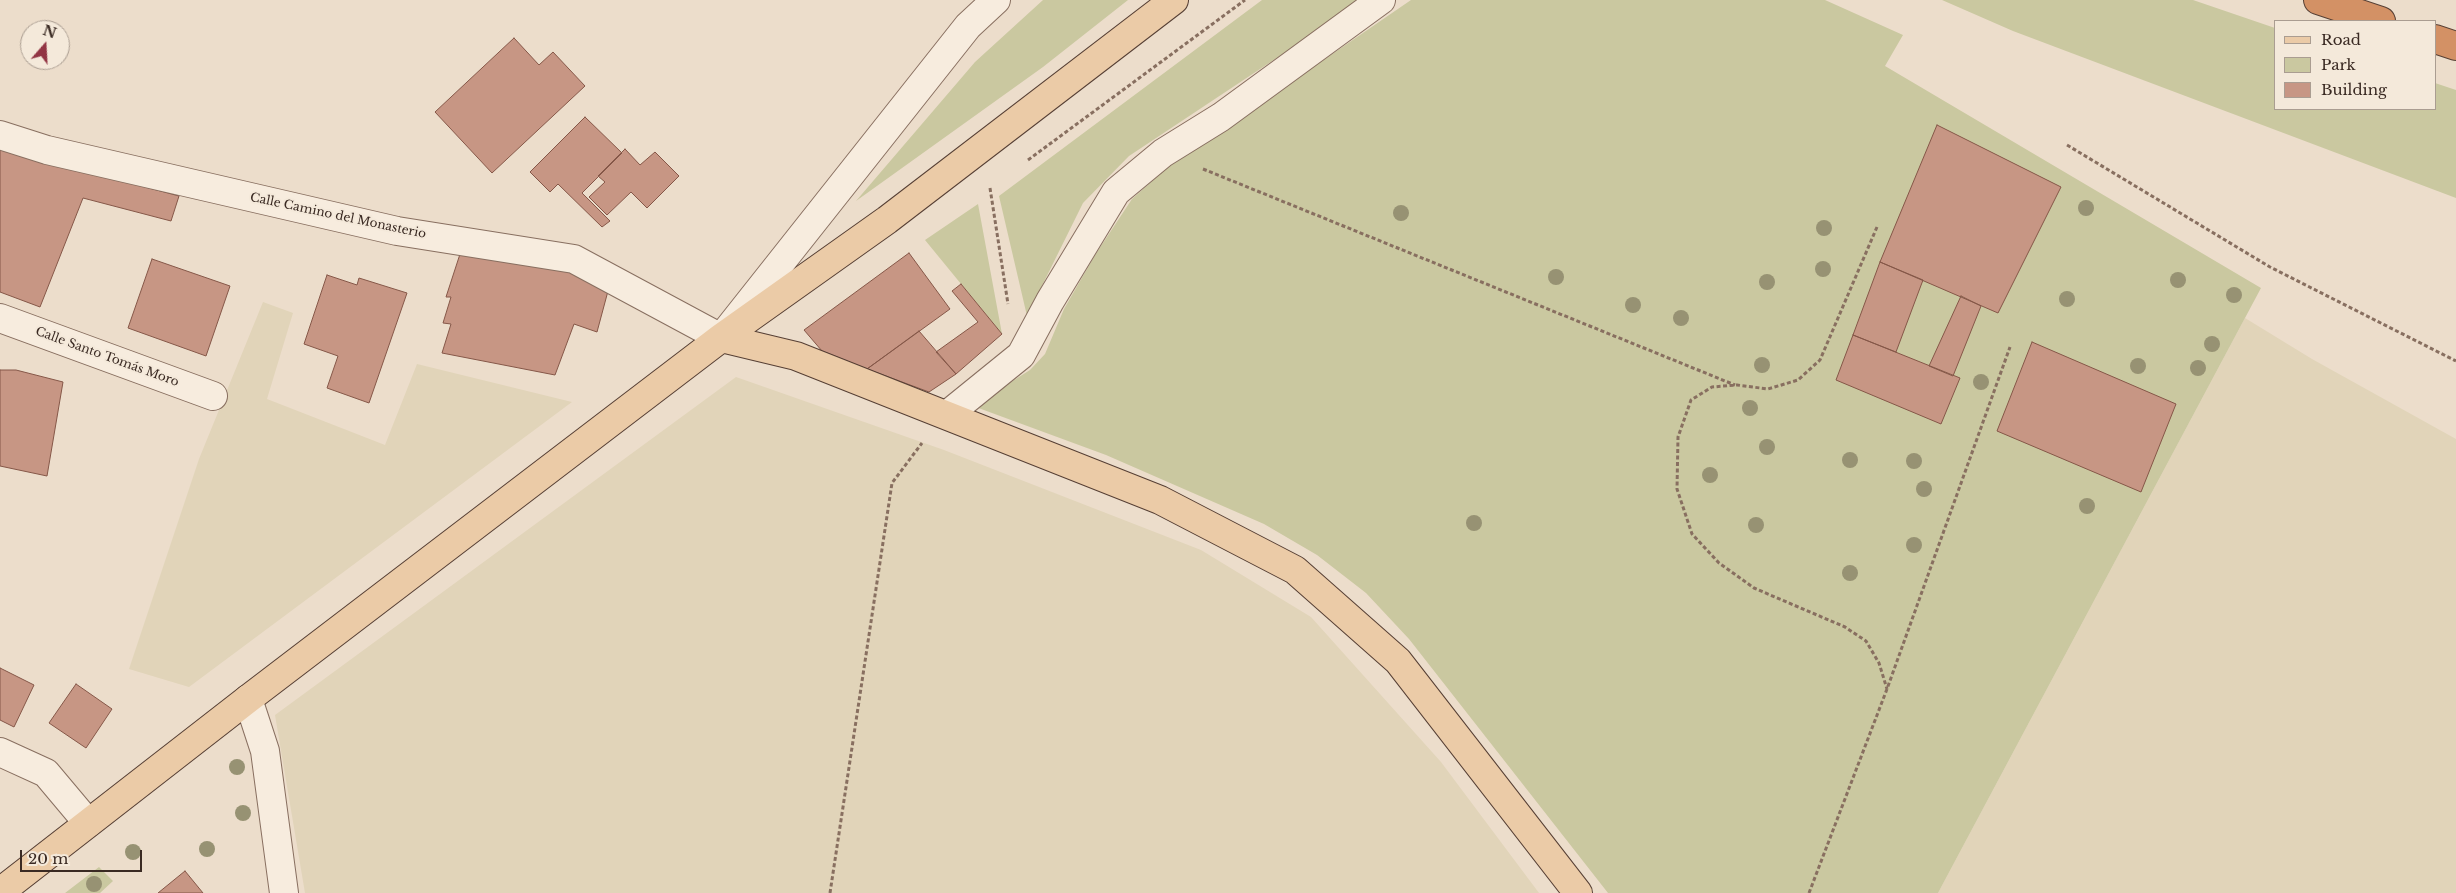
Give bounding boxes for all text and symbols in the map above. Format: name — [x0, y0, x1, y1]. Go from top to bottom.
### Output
north arrow — [20, 20, 70, 70]
legend — [2274, 20, 2436, 110]
text: N — [40, 21, 59, 42]
text: Road — [2321, 30, 2361, 49]
text: Park — [2321, 55, 2356, 74]
text: Building — [2321, 80, 2387, 99]
street label: Calle Camino del Monasterio — [249, 190, 427, 242]
street label: Calle Santo Tomás Moro — [33, 324, 181, 390]
scale bar — [22, 840, 145, 872]
text: 20 m — [28, 849, 68, 868]

